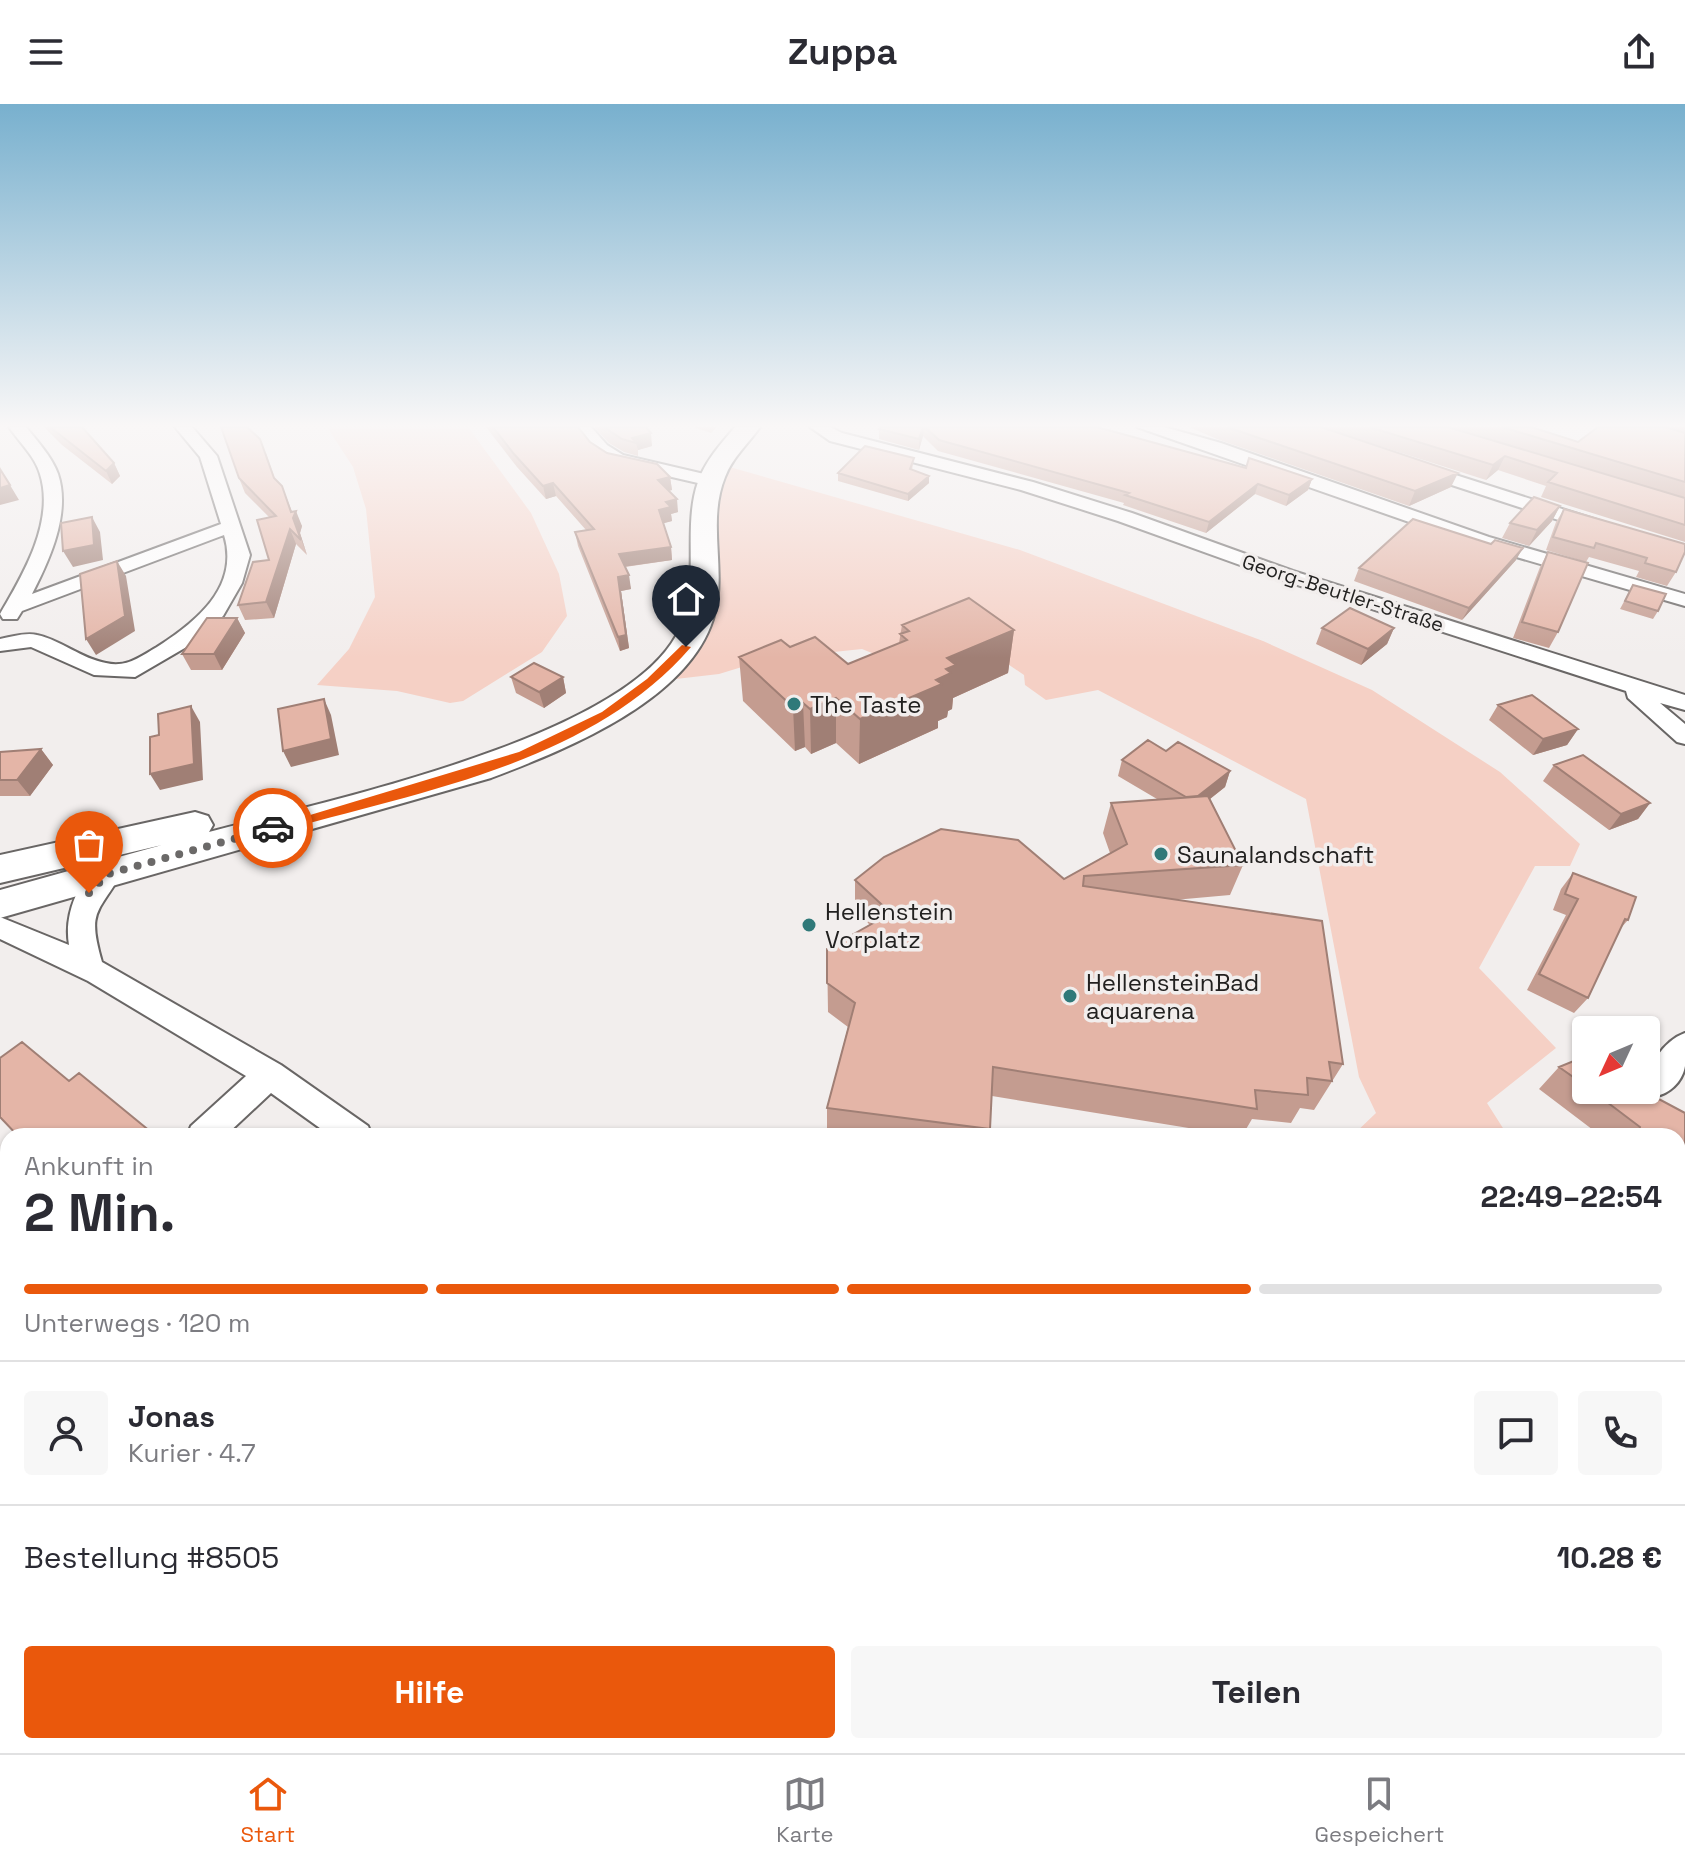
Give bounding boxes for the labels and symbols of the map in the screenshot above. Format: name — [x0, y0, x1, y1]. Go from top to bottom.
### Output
street label: Georg-Beutler-Straße — [1239, 548, 1447, 638]
pin — [652, 565, 720, 647]
place label: The Taste — [810, 689, 922, 720]
marker: The Taste — [785, 695, 803, 713]
courier — [233, 788, 313, 868]
pin — [55, 811, 123, 893]
place label: Saunalandschaft — [1177, 839, 1374, 870]
marker: Saunalandschaft — [1152, 845, 1170, 863]
place label: Hellenstein Vorplatz — [825, 896, 953, 955]
marker: Hellenstein Vorplatz — [800, 916, 818, 934]
place label: HellensteinBad aquarena — [1086, 967, 1259, 1026]
marker: HellensteinBad aquarena — [1061, 987, 1079, 1005]
north arrow — [1572, 1016, 1660, 1104]

